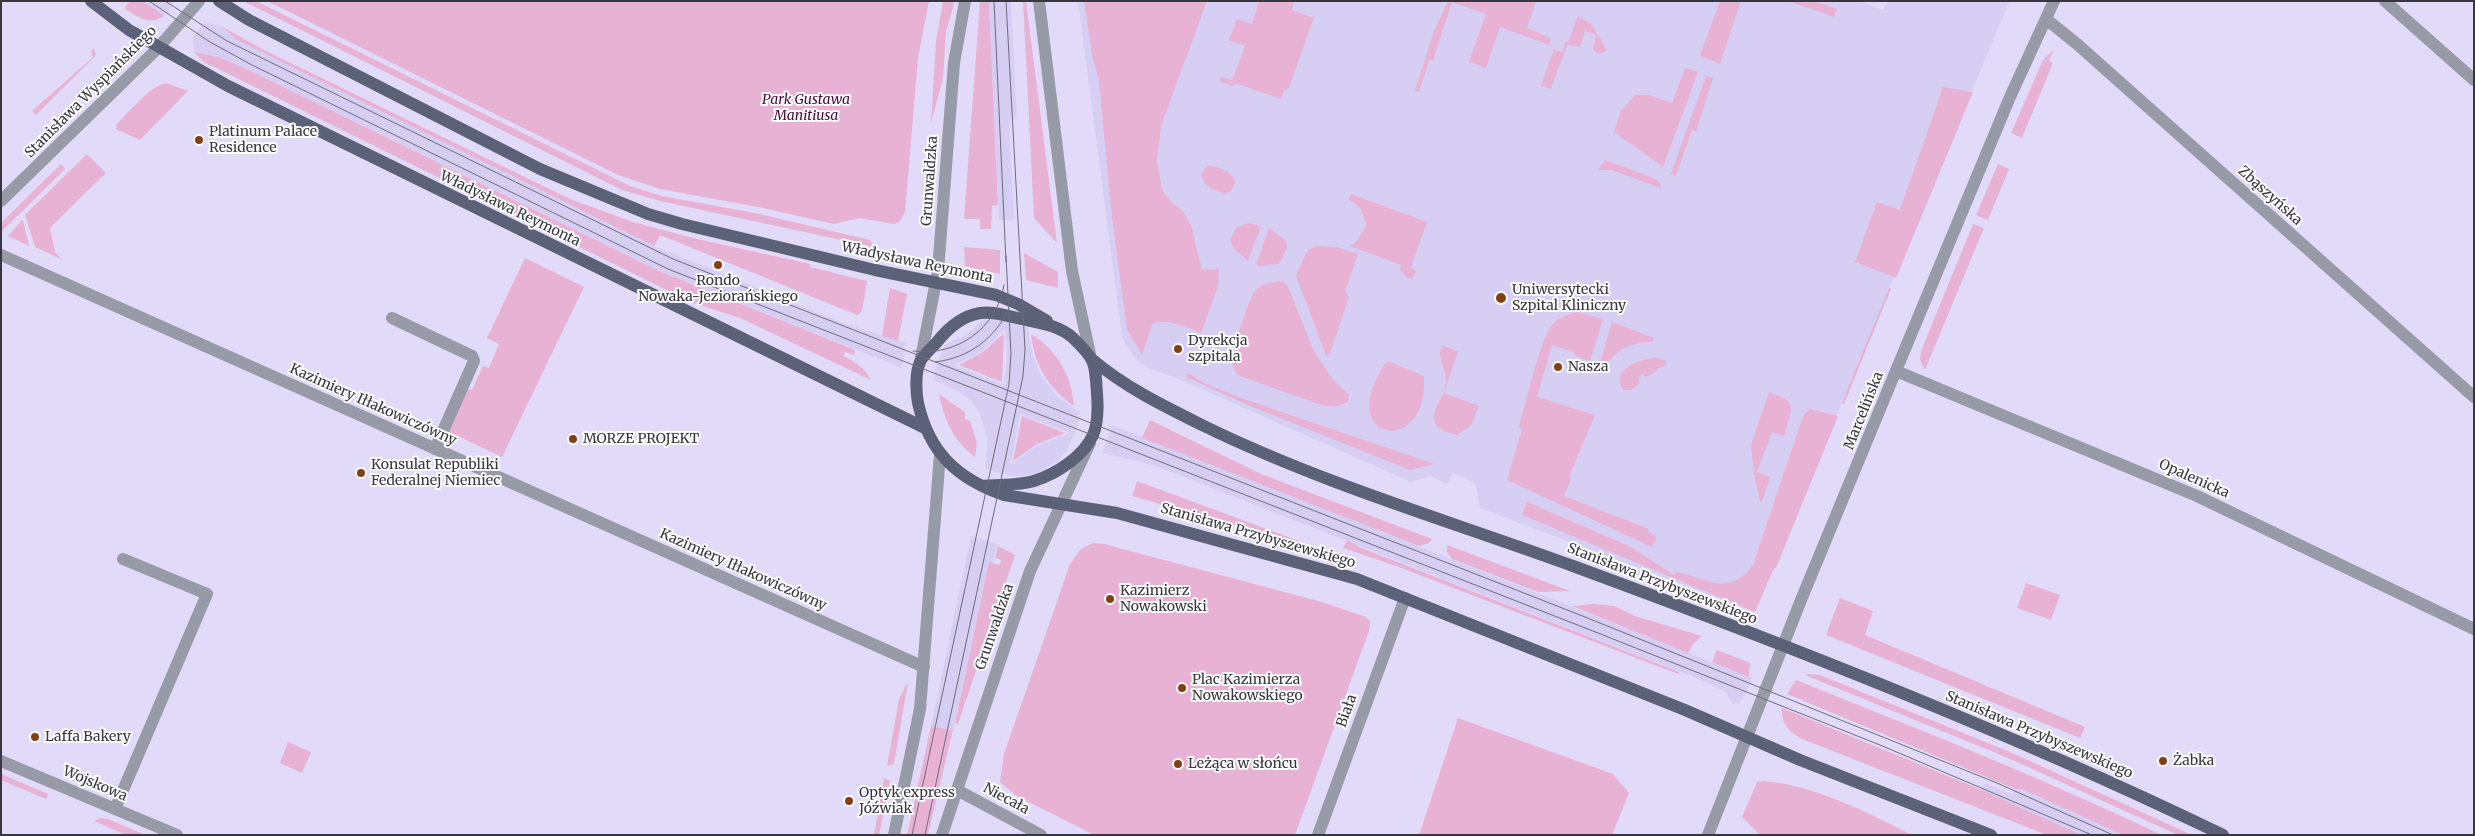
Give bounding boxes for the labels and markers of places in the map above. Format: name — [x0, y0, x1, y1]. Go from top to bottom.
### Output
place label: Platinum Palace Residence — [209, 124, 317, 156]
marker: Platinum Palace Residence — [193, 134, 205, 146]
marker: Rondo Nowaka-Jeziorańskiego — [712, 259, 724, 271]
place label: Rondo Nowaka-Jeziorańskiego — [638, 273, 798, 306]
place label: Uniwersytecki Szpital Kliniczny — [1512, 282, 1626, 314]
marker: Uniwersytecki Szpital Kliniczny — [1494, 291, 1508, 305]
place label: Dyrekcja szpitala — [1188, 333, 1247, 366]
marker: Dyrekcja szpitala — [1172, 343, 1184, 355]
place label: Nasza — [1568, 359, 1608, 375]
marker: Nasza — [1552, 361, 1564, 373]
place label: MORZE PROJEKT — [583, 431, 699, 447]
marker: MORZE PROJEKT — [567, 433, 579, 445]
place label: Konsulat Republiki Federalnej Niemiec — [371, 457, 500, 490]
marker: Konsulat Republiki Federalnej Niemiec — [355, 467, 367, 479]
place label: Kazimierz Nowakowski — [1120, 583, 1207, 616]
marker: Kazimierz Nowakowski — [1104, 593, 1116, 605]
place label: Plac Kazimierza Nowakowskiego — [1192, 672, 1303, 704]
marker: Plac Kazimierza Nowakowskiego — [1176, 682, 1188, 694]
place label: Laffa Bakery — [45, 729, 131, 745]
marker: Laffa Bakery — [29, 731, 41, 743]
place label: Żabka — [2173, 753, 2214, 769]
marker: Żabka — [2157, 755, 2169, 767]
place label: Leżąca w słońcu — [1188, 756, 1298, 772]
marker: Leżąca w słońcu — [1172, 758, 1184, 770]
place label: Optyk express Jóźwiak — [859, 785, 955, 818]
marker: Optyk express Jóźwiak — [843, 795, 855, 807]

